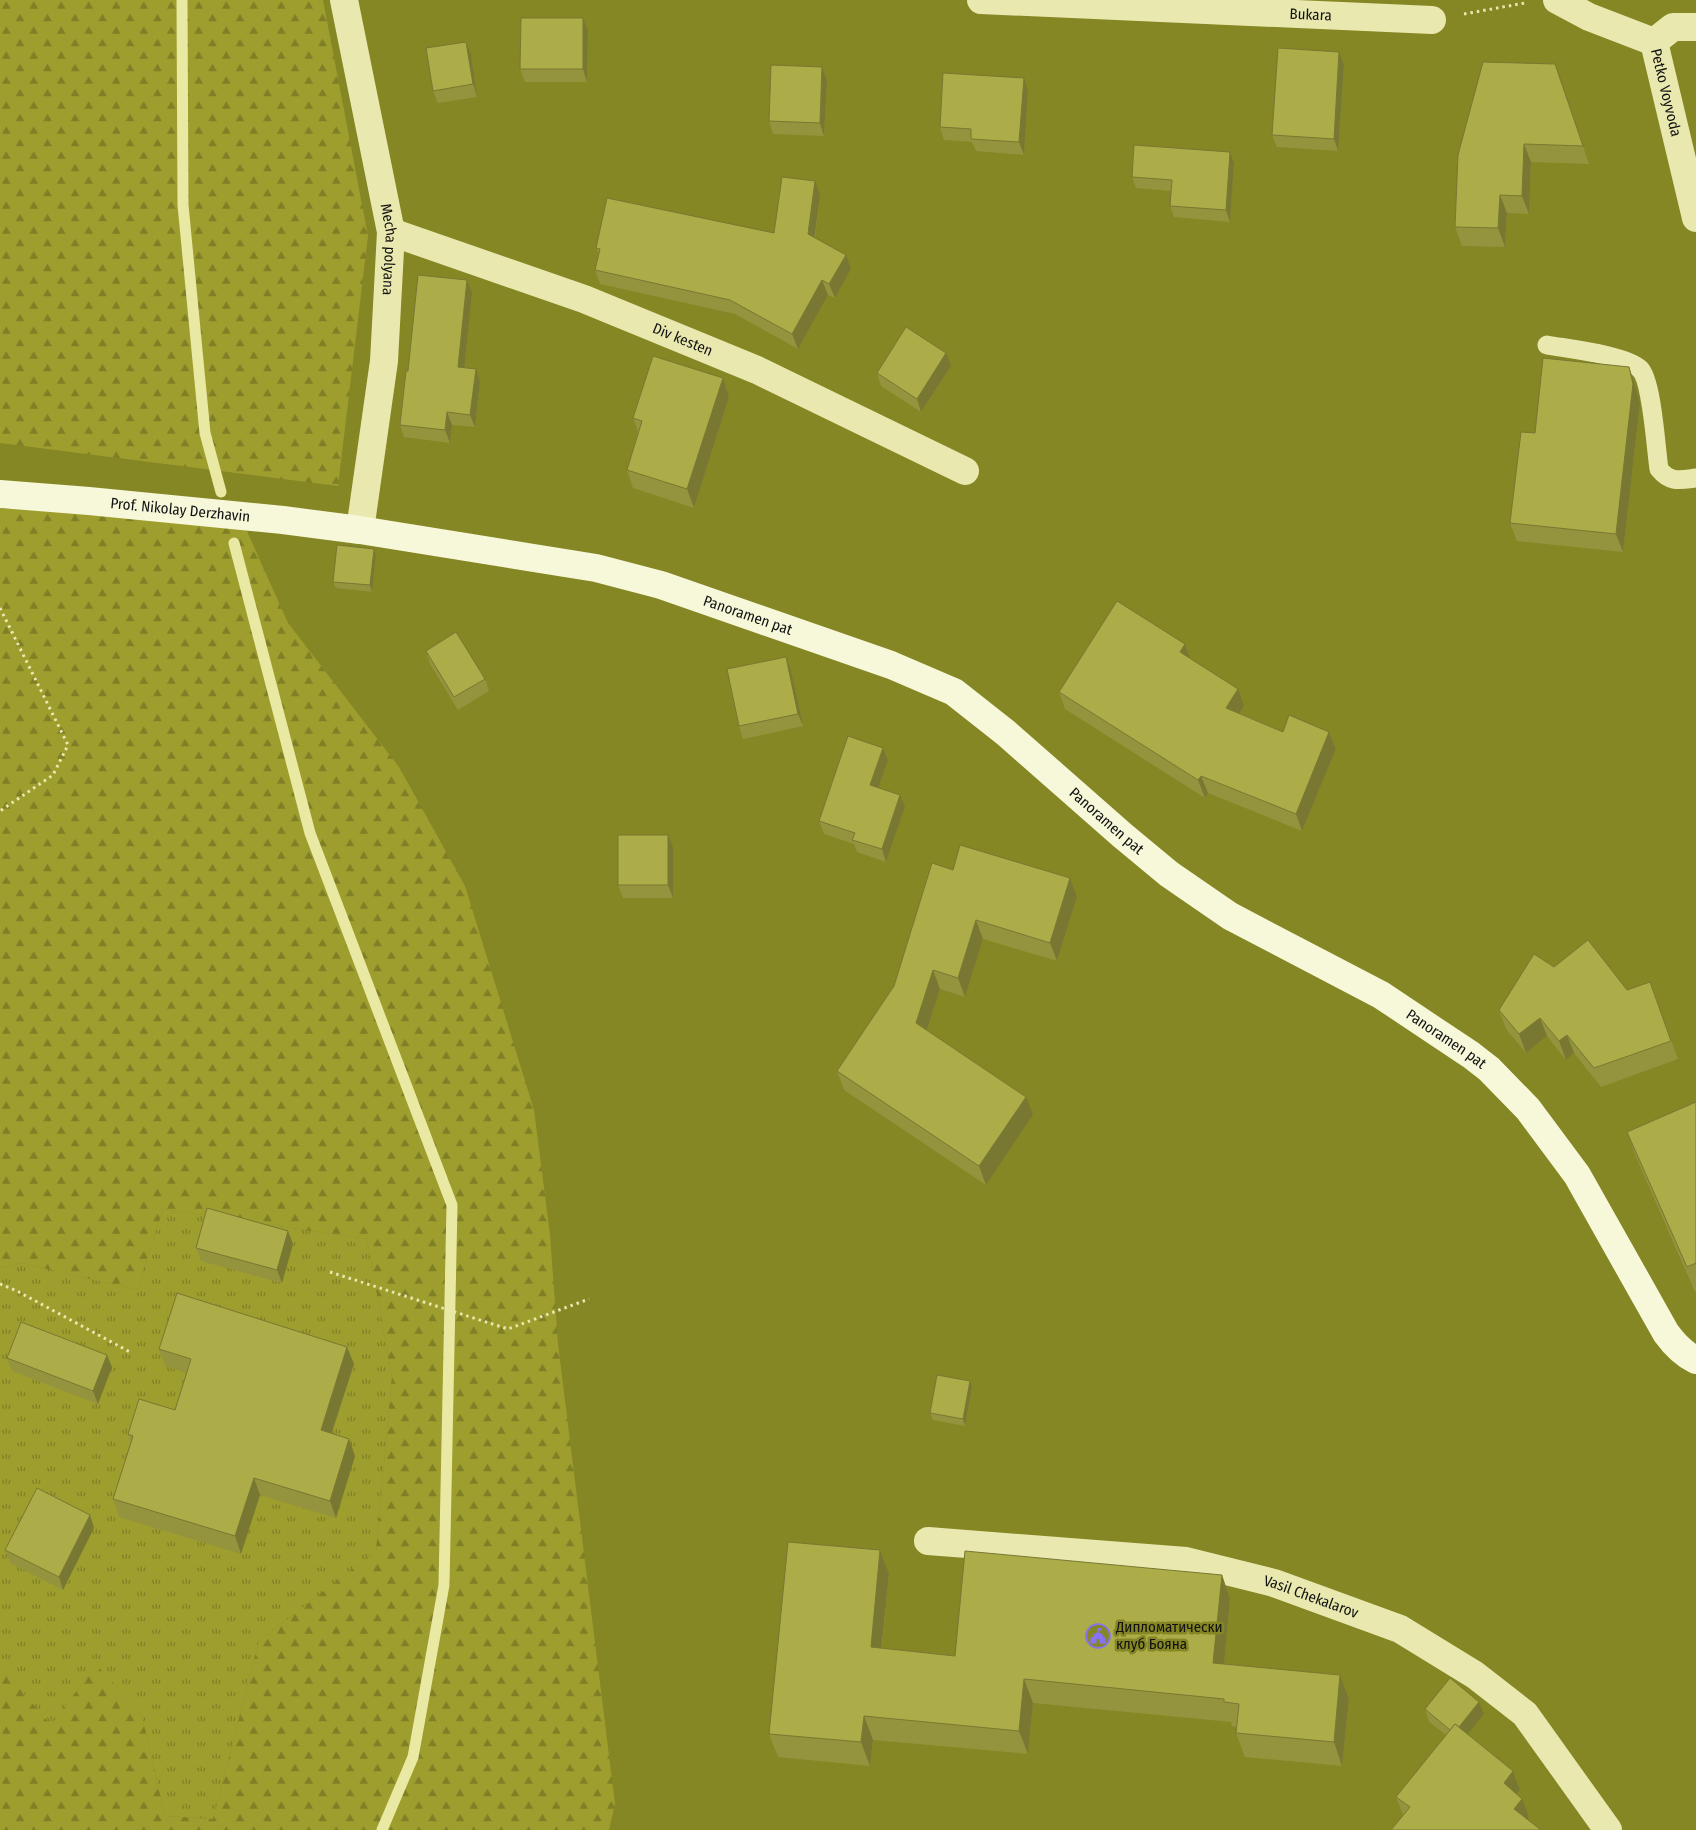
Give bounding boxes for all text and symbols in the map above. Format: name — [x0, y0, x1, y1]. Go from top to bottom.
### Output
street label: Bukara — [1289, 5, 1332, 25]
street label: Petko Voyvoda — [1647, 47, 1685, 138]
street label: Mecha polyana — [376, 202, 401, 296]
street label: Div kesten — [650, 319, 715, 360]
street label: Prof. Nikolay Derzhavin — [110, 494, 251, 526]
street label: Panoramen pat — [701, 591, 795, 639]
street label: Panoramen pat — [1066, 784, 1148, 858]
street label: Panoramen pat — [1403, 1005, 1490, 1073]
street label: Vasil Chekalarov — [1262, 1572, 1361, 1622]
place label: Дипломатически клуб Бояна — [1115, 1618, 1223, 1653]
public building icon: Дипломатически клуб Бояна — [1085, 1623, 1111, 1649]

